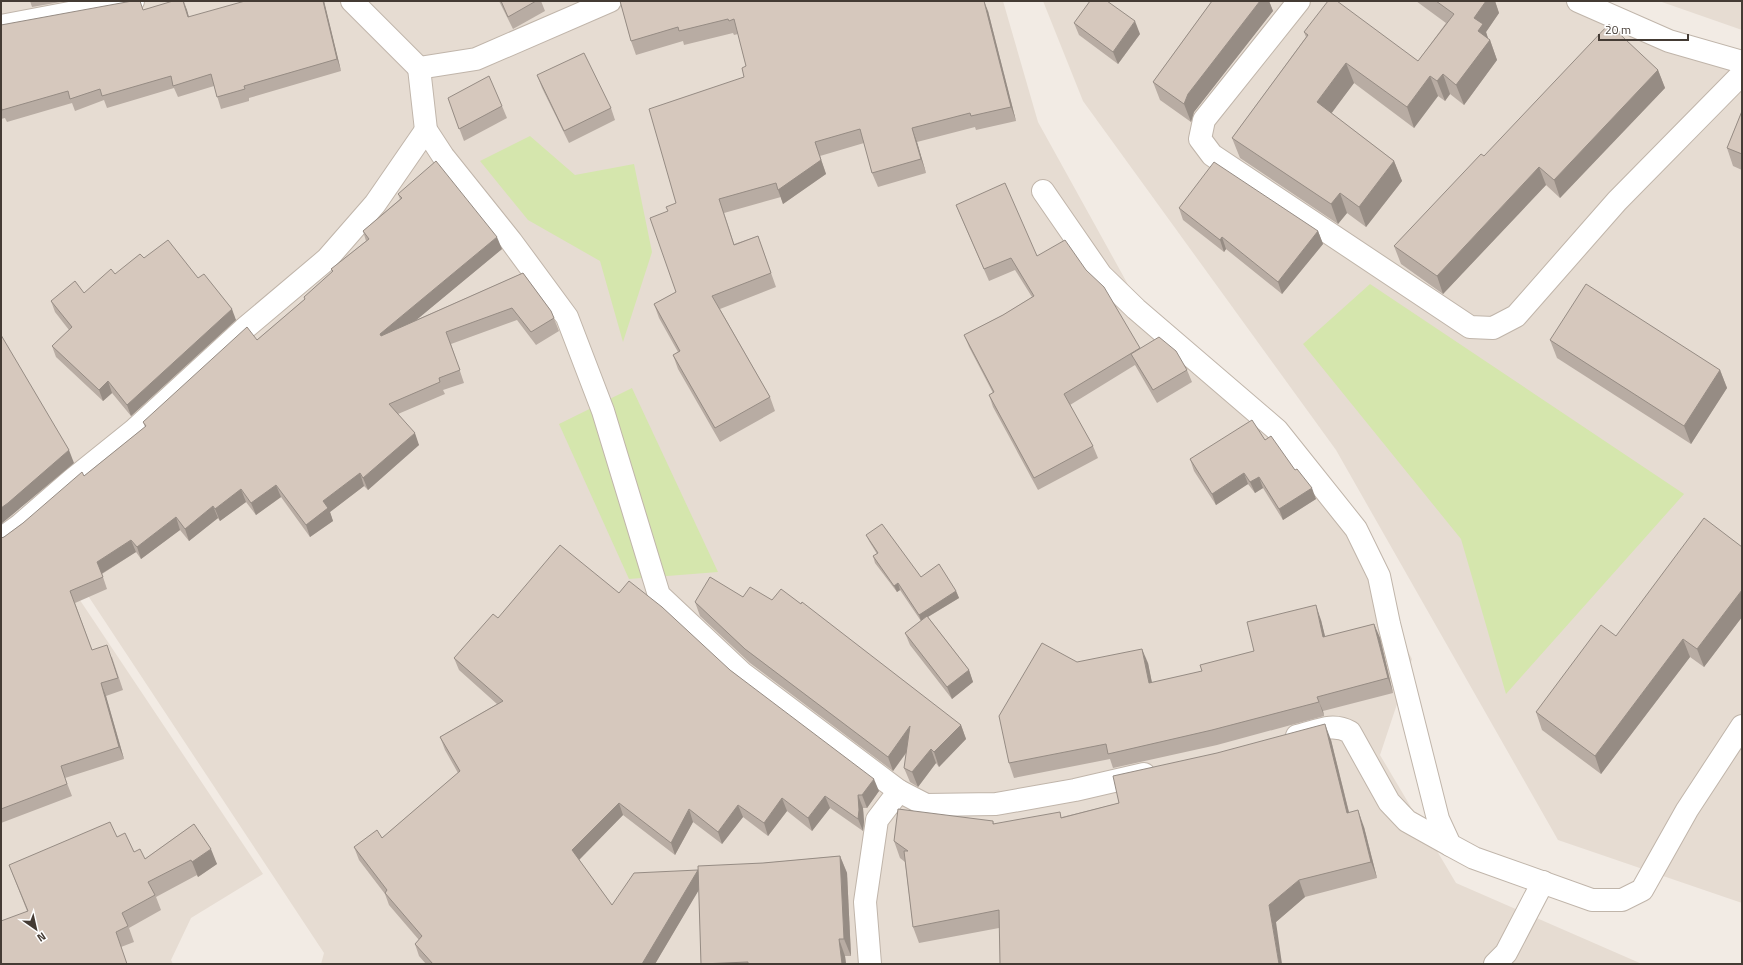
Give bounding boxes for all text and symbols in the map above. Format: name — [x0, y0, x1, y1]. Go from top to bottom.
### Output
scale bar — [1599, 16, 1688, 42]
text: 20 m — [1605, 20, 1631, 39]
north arrow — [16, 909, 56, 949]
text: N — [34, 929, 49, 946]

